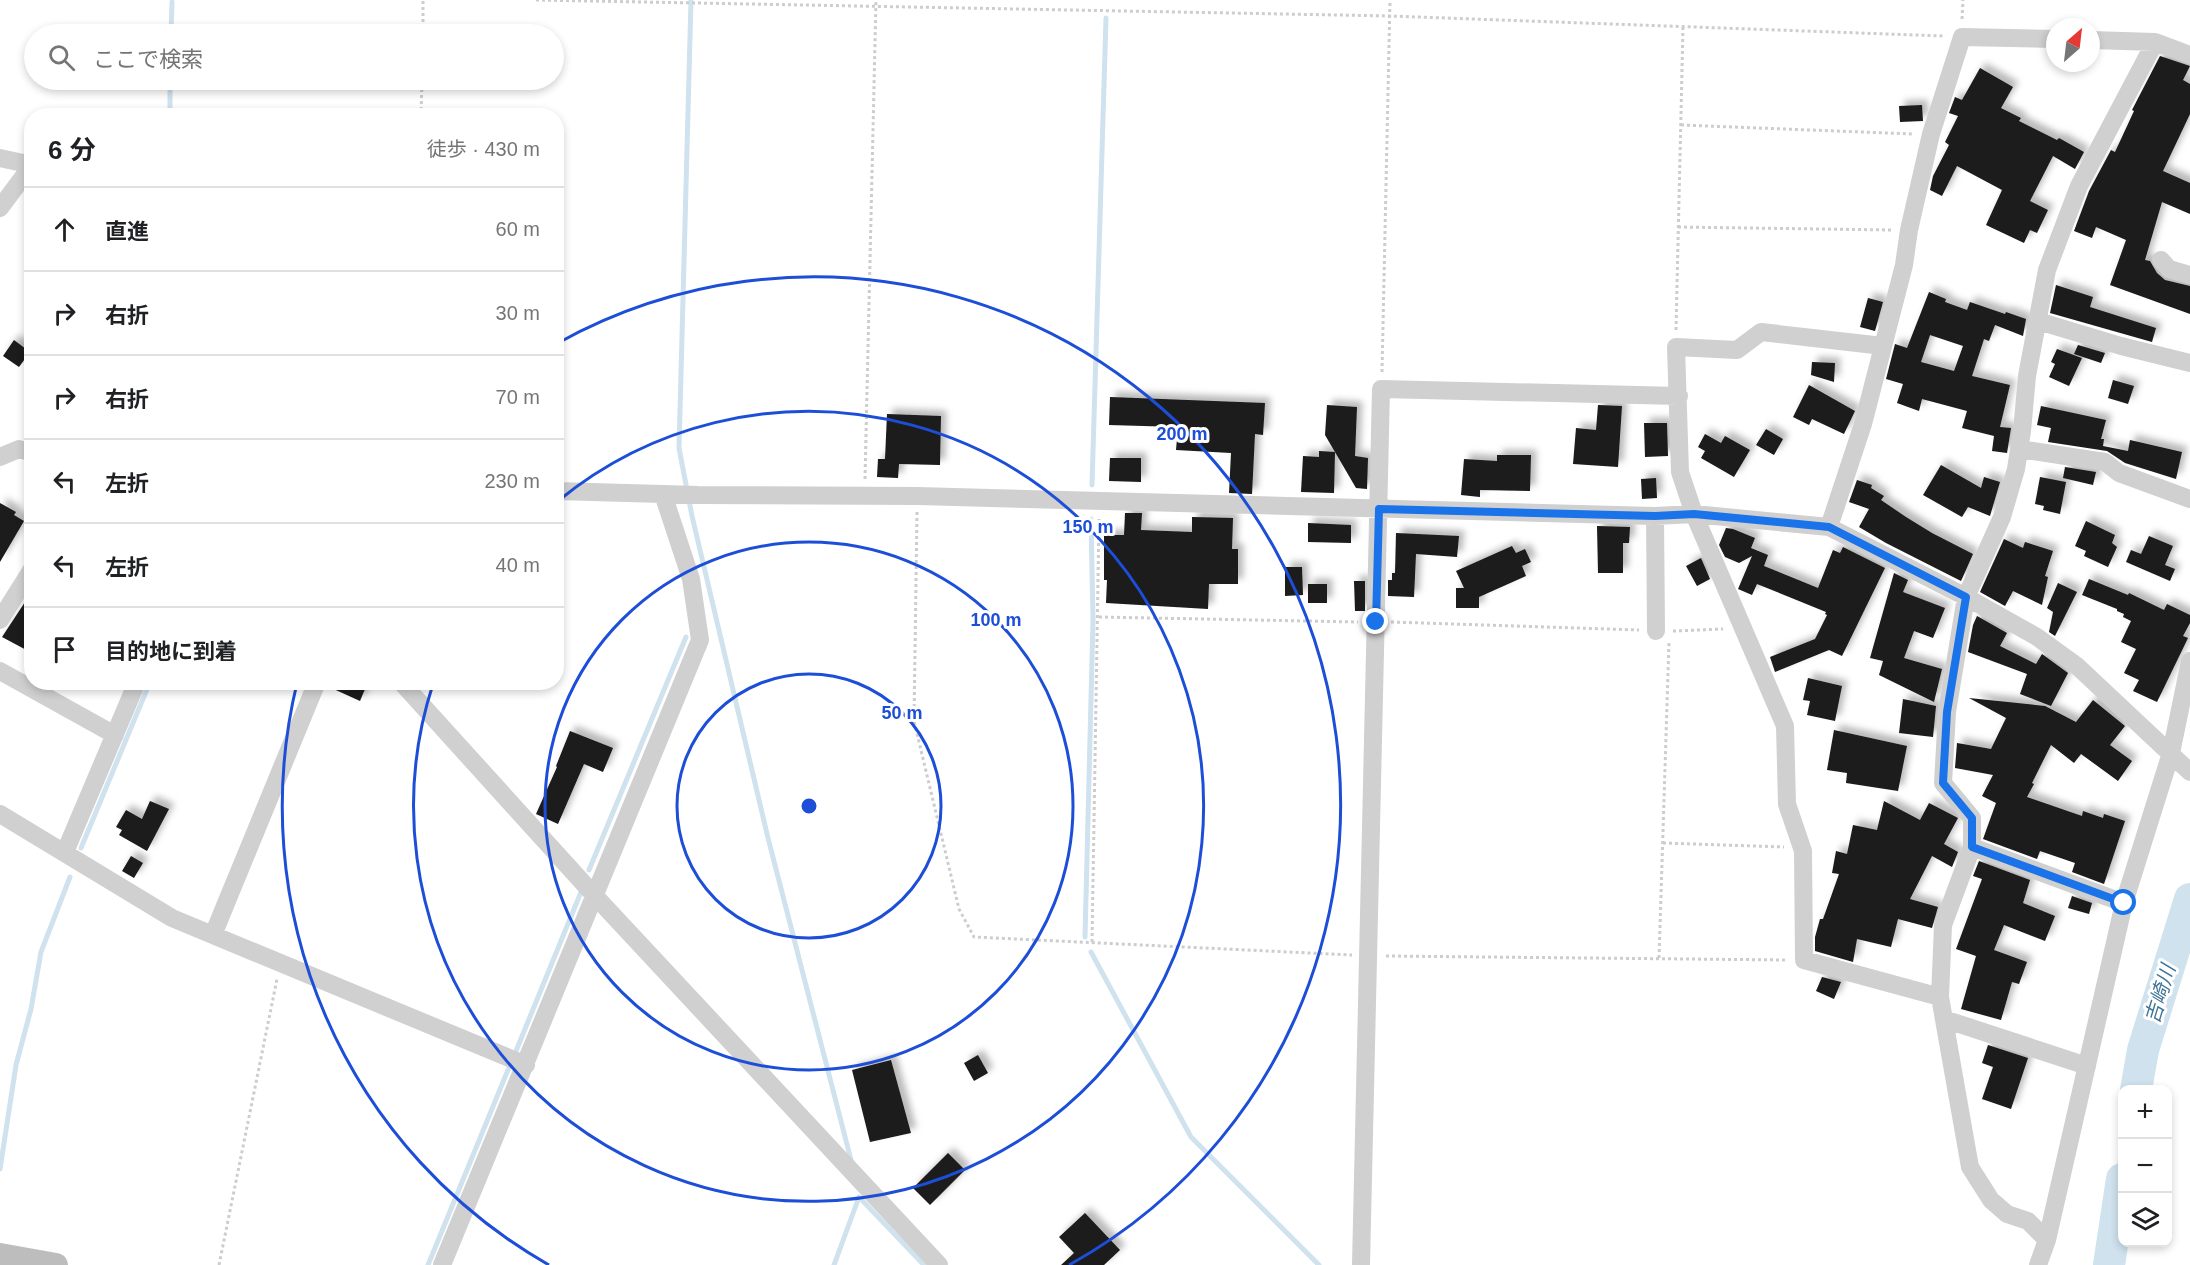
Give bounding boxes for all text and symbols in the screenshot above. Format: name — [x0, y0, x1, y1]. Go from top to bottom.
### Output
north arrow — [2046, 18, 2100, 72]
search box — [24, 24, 564, 90]
icon: search — [45, 41, 78, 74]
text: ここで検索 — [93, 47, 203, 72]
text: 6 分 — [48, 135, 96, 165]
text: 徒歩 · 430 m — [427, 138, 540, 160]
icon: ahead — [48, 213, 81, 246]
text: 60 m — [496, 218, 540, 240]
text: 直進 — [105, 219, 149, 244]
icon: right — [48, 297, 81, 330]
text: 30 m — [496, 302, 540, 324]
text: 右折 — [105, 303, 149, 328]
icon: right — [48, 381, 81, 414]
text: 70 m — [496, 386, 540, 408]
text: 右折 — [105, 387, 149, 412]
text: 200 m — [1156, 424, 1208, 444]
icon: left — [48, 465, 81, 498]
text: 230 m — [484, 470, 540, 492]
text: 左折 — [105, 471, 149, 496]
text: 150 m — [1062, 517, 1114, 537]
icon: left — [48, 549, 81, 582]
text: 40 m — [496, 554, 540, 576]
text: 左折 — [105, 555, 149, 580]
route end — [1362, 608, 1388, 634]
text: 100 m — [970, 610, 1022, 630]
icon: arrive — [48, 633, 81, 666]
text: 目的地に到着 — [105, 639, 237, 664]
text: 50 m — [881, 703, 923, 723]
centre of rings — [799, 796, 819, 816]
route start — [2110, 889, 2136, 915]
water label: 吉崎川 — [2141, 960, 2180, 1026]
map controls — [2118, 1085, 2172, 1247]
button: + — [2118, 1085, 2172, 1139]
button: − — [2118, 1139, 2172, 1193]
button: layers — [2118, 1193, 2172, 1247]

